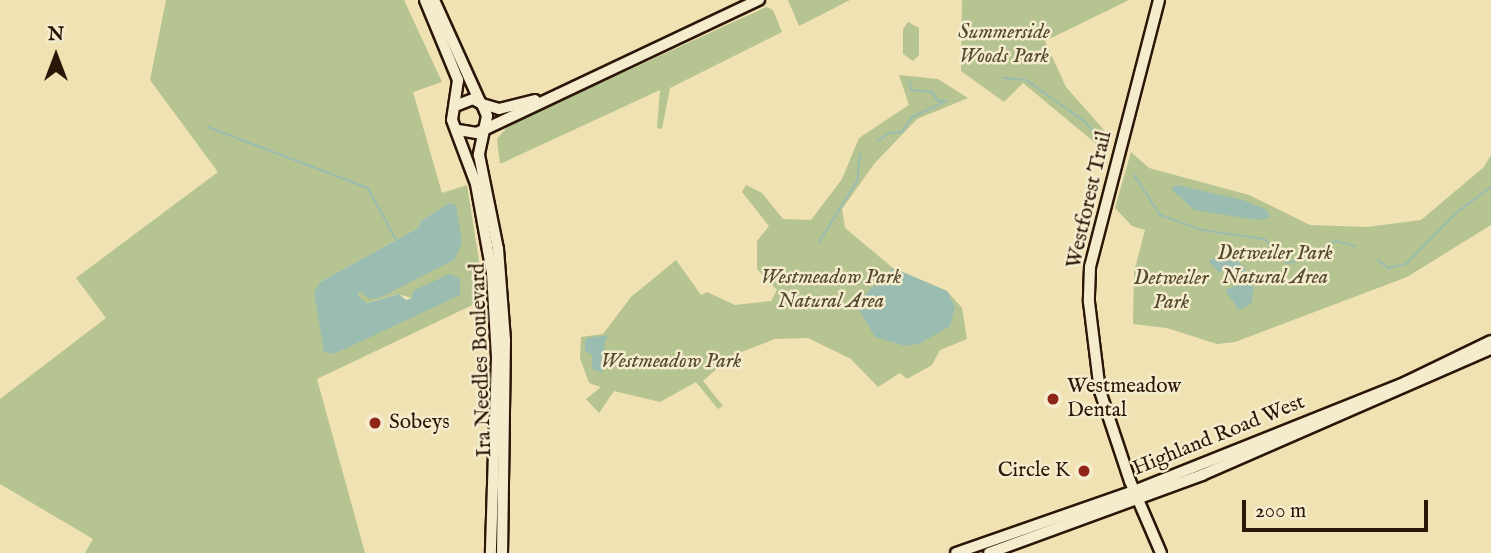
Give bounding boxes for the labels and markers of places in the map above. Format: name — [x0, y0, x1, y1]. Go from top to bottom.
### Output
place label: Westmeadow Dental — [1067, 374, 1181, 424]
marker: Westmeadow Dental — [1045, 391, 1061, 407]
place label: Sobeys — [389, 410, 450, 436]
marker: Sobeys — [367, 415, 383, 431]
place label: Circle K — [998, 458, 1070, 484]
marker: Circle K — [1076, 463, 1092, 479]

